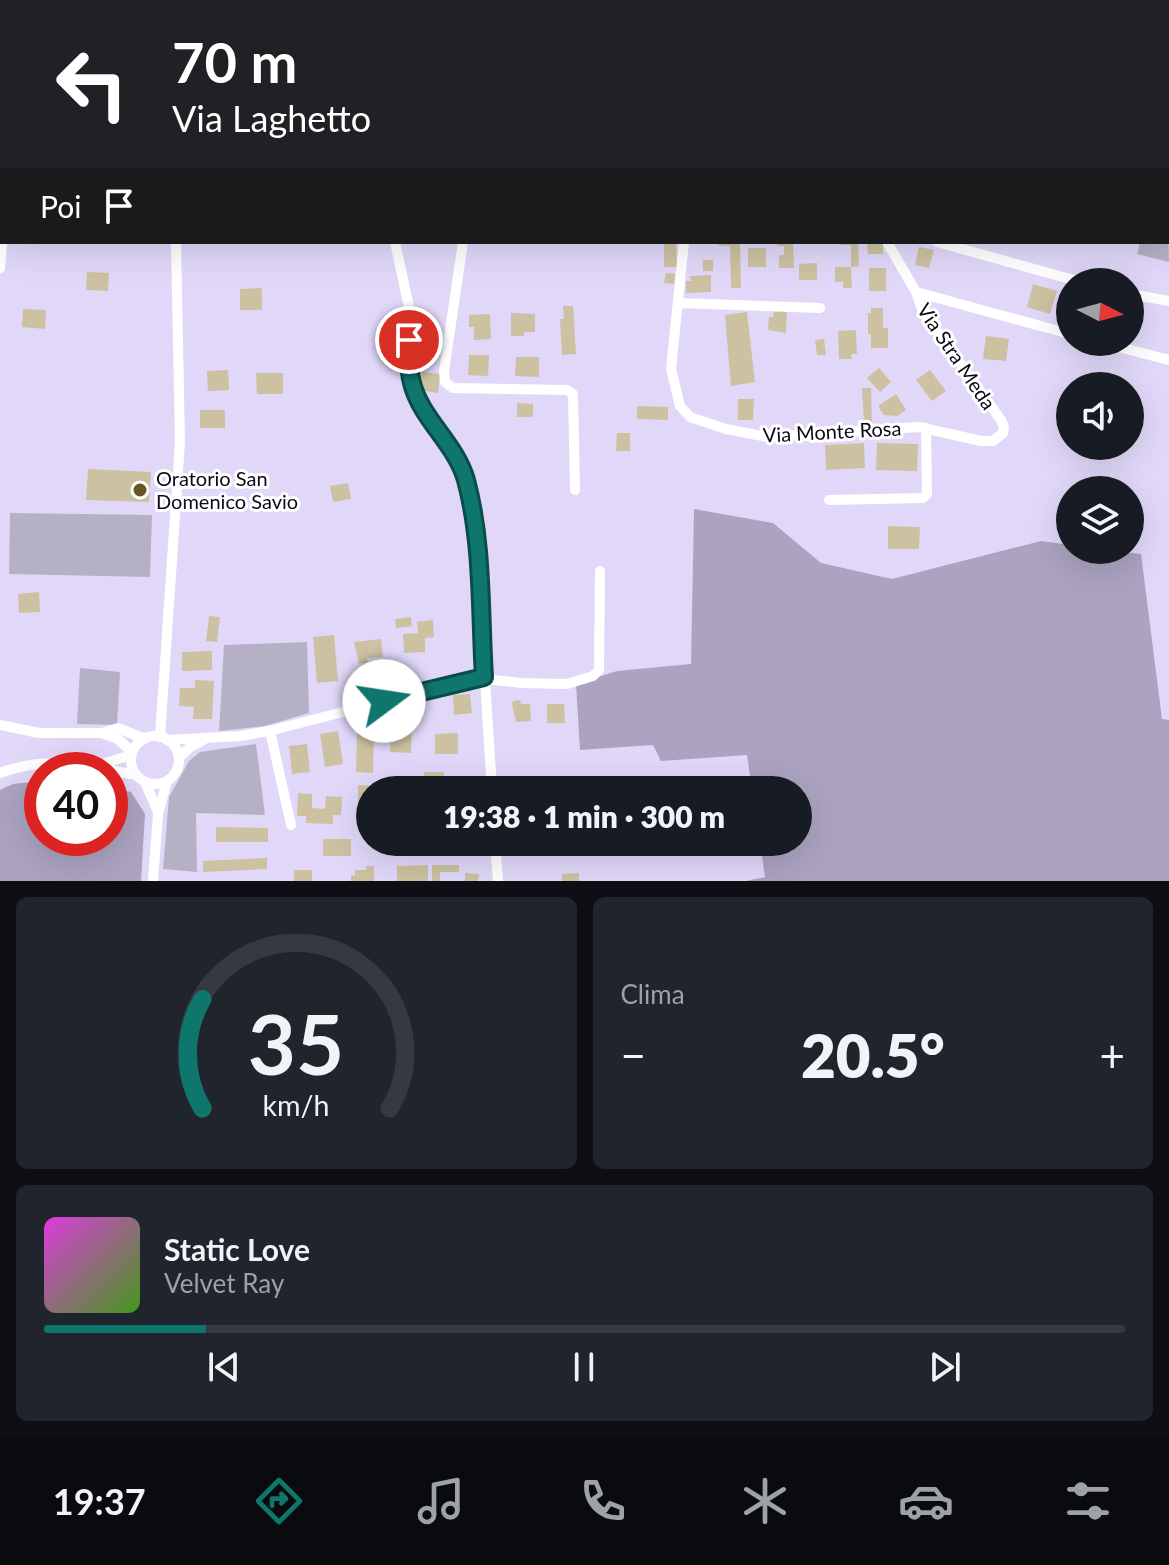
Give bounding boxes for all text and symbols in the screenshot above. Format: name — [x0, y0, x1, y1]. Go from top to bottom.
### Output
text: 70 m — [172, 28, 297, 95]
icon: left — [40, 32, 144, 136]
text: Via Laghetto — [172, 96, 371, 140]
icon: arrive — [97, 184, 141, 228]
text: Poi — [40, 188, 81, 224]
north arrow — [1056, 268, 1144, 356]
map controls — [1056, 268, 1144, 564]
street label: Via Stra Meda — [913, 298, 1001, 414]
pin — [375, 306, 443, 374]
icon: arrive — [387, 318, 431, 362]
button: sound — [1056, 372, 1144, 460]
street label: Via Monte Rosa — [762, 415, 902, 447]
place label: Oratorio San Domenico Savio — [156, 466, 298, 513]
button: layers — [1056, 476, 1144, 564]
marker: Oratorio San Domenico Savio — [131, 481, 149, 499]
position arrow — [342, 659, 426, 743]
speed limit sign: 40 — [24, 752, 128, 856]
text: 19:38 · 1 min · 300 m — [443, 798, 725, 834]
text: Clima — [621, 978, 685, 1010]
text: 35 — [248, 993, 345, 1093]
text: 20.5° — [801, 1019, 945, 1091]
text: − — [621, 1029, 646, 1081]
text: + — [1099, 1029, 1125, 1081]
text: km/h — [263, 1088, 330, 1122]
text: Static Love — [164, 1231, 310, 1267]
text: Velvet Ray — [164, 1267, 284, 1299]
icon: previous — [202, 1345, 246, 1389]
icon: pause — [562, 1345, 606, 1389]
icon: next — [923, 1345, 967, 1389]
icon: directions — [251, 1473, 307, 1529]
icon: music — [413, 1473, 469, 1529]
icon: phone — [575, 1473, 631, 1529]
icon: climate — [737, 1473, 793, 1529]
icon: car — [898, 1473, 954, 1529]
icon: filters — [1060, 1473, 1116, 1529]
text: 19:37 — [53, 1479, 146, 1523]

